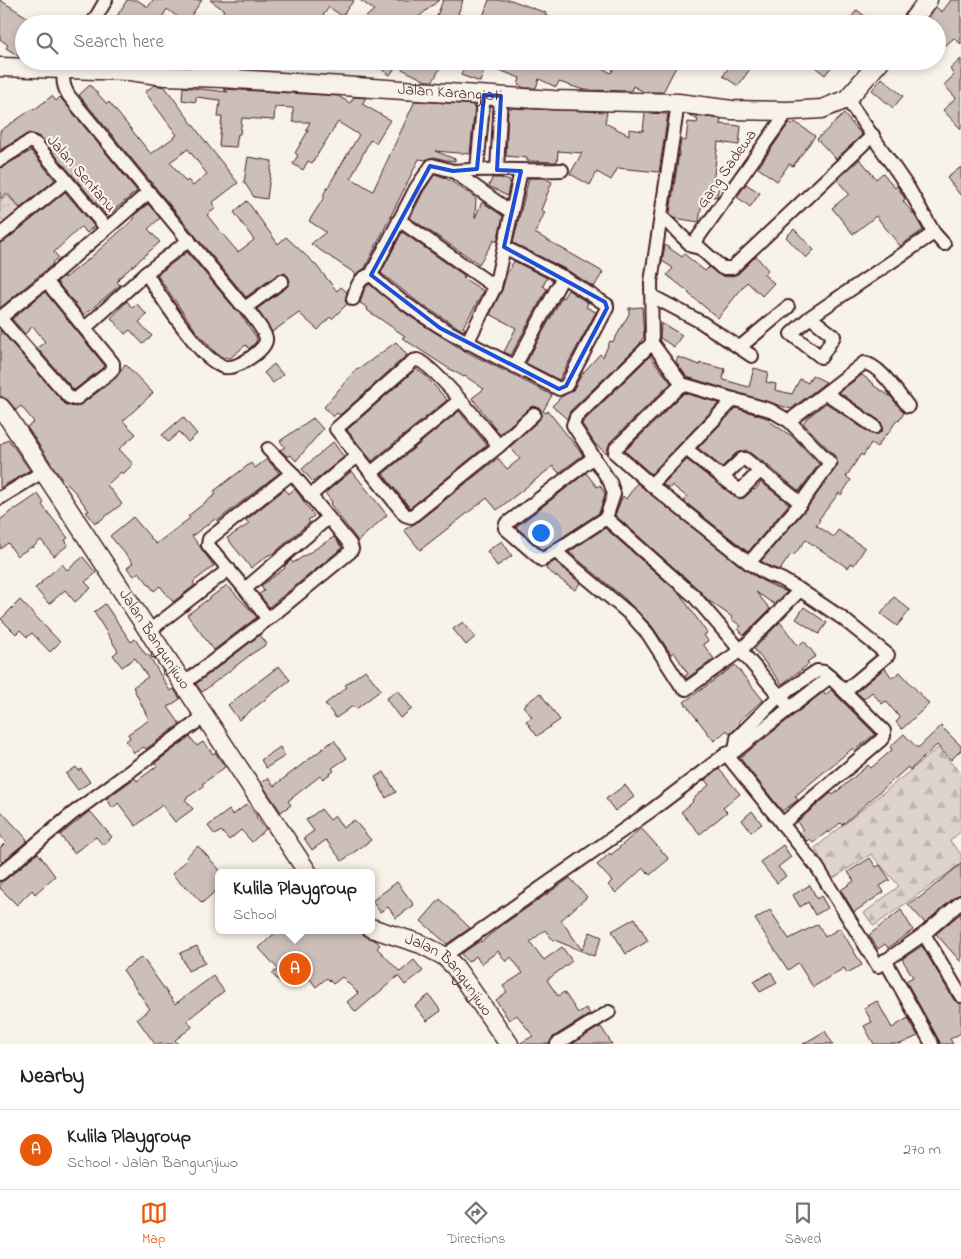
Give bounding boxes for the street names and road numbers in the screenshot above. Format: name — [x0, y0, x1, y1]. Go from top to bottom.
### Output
street label: Jalan Karangjati — [397, 78, 503, 109]
street label: Gang Sadewa — [691, 124, 763, 214]
street label: Jalan Sentanu — [40, 130, 122, 218]
street label: Jalan Bangunjiwo — [112, 584, 196, 695]
street label: Jalan Bangunjiwo — [402, 928, 498, 1021]

